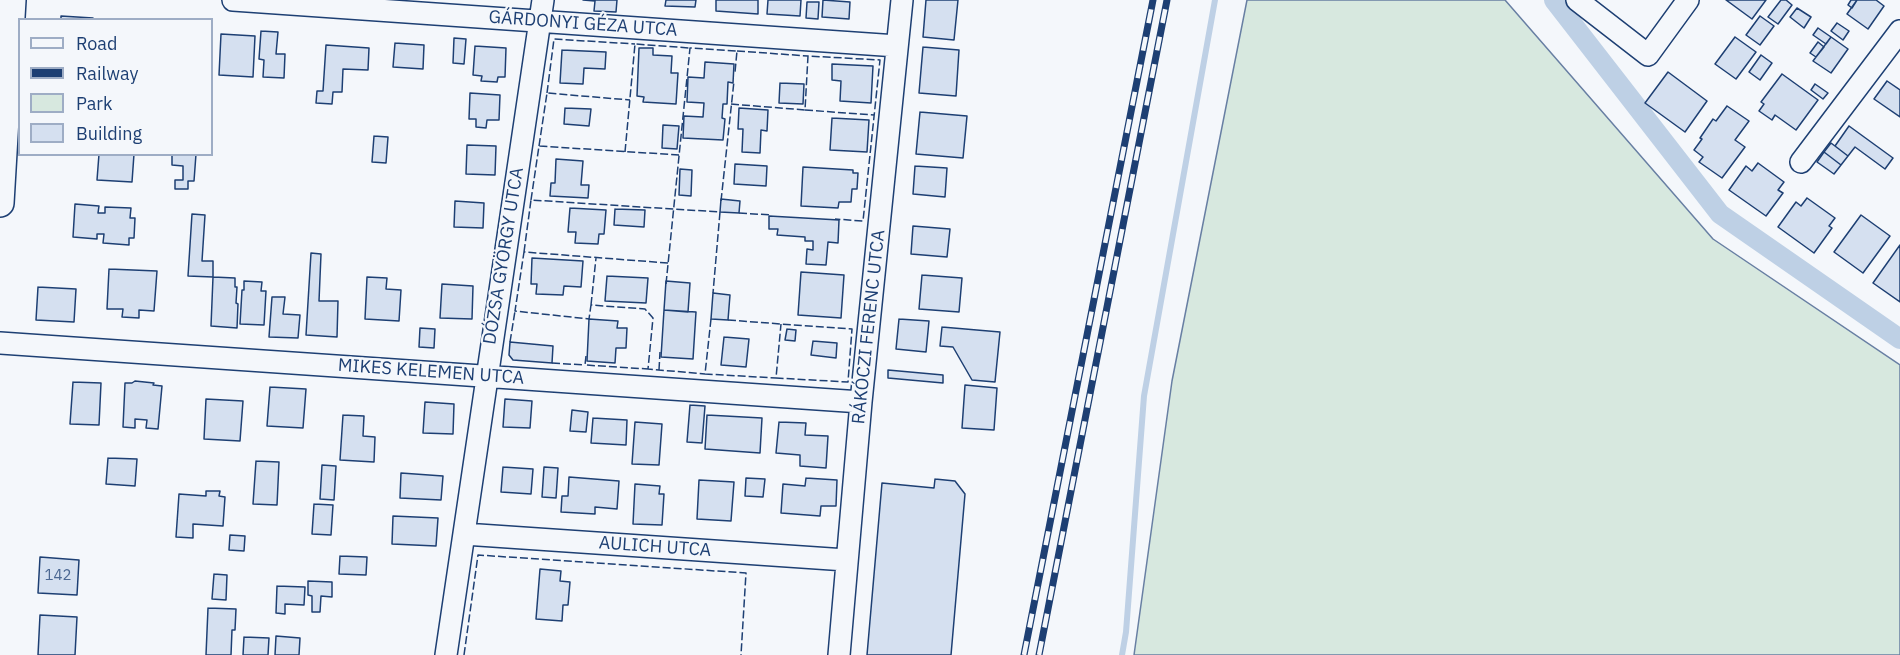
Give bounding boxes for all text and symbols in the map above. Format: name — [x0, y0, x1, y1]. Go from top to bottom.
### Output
street label: GÁRDONYI GÉZA UTCA — [488, 7, 678, 41]
legend — [18, 18, 213, 156]
text: Road — [76, 32, 117, 55]
text: Railway — [76, 62, 138, 85]
text: Park — [76, 92, 112, 115]
text: Building — [76, 122, 142, 145]
street label: DÓZSA GYÖRGY UTCA — [479, 166, 529, 346]
street label: RÁKÓCZI FERENC UTCA — [848, 229, 890, 425]
street label: MIKES KELEMEN UTCA — [337, 355, 525, 389]
street label: AULICH UTCA — [598, 532, 712, 562]
house number: 142 — [45, 567, 71, 585]

